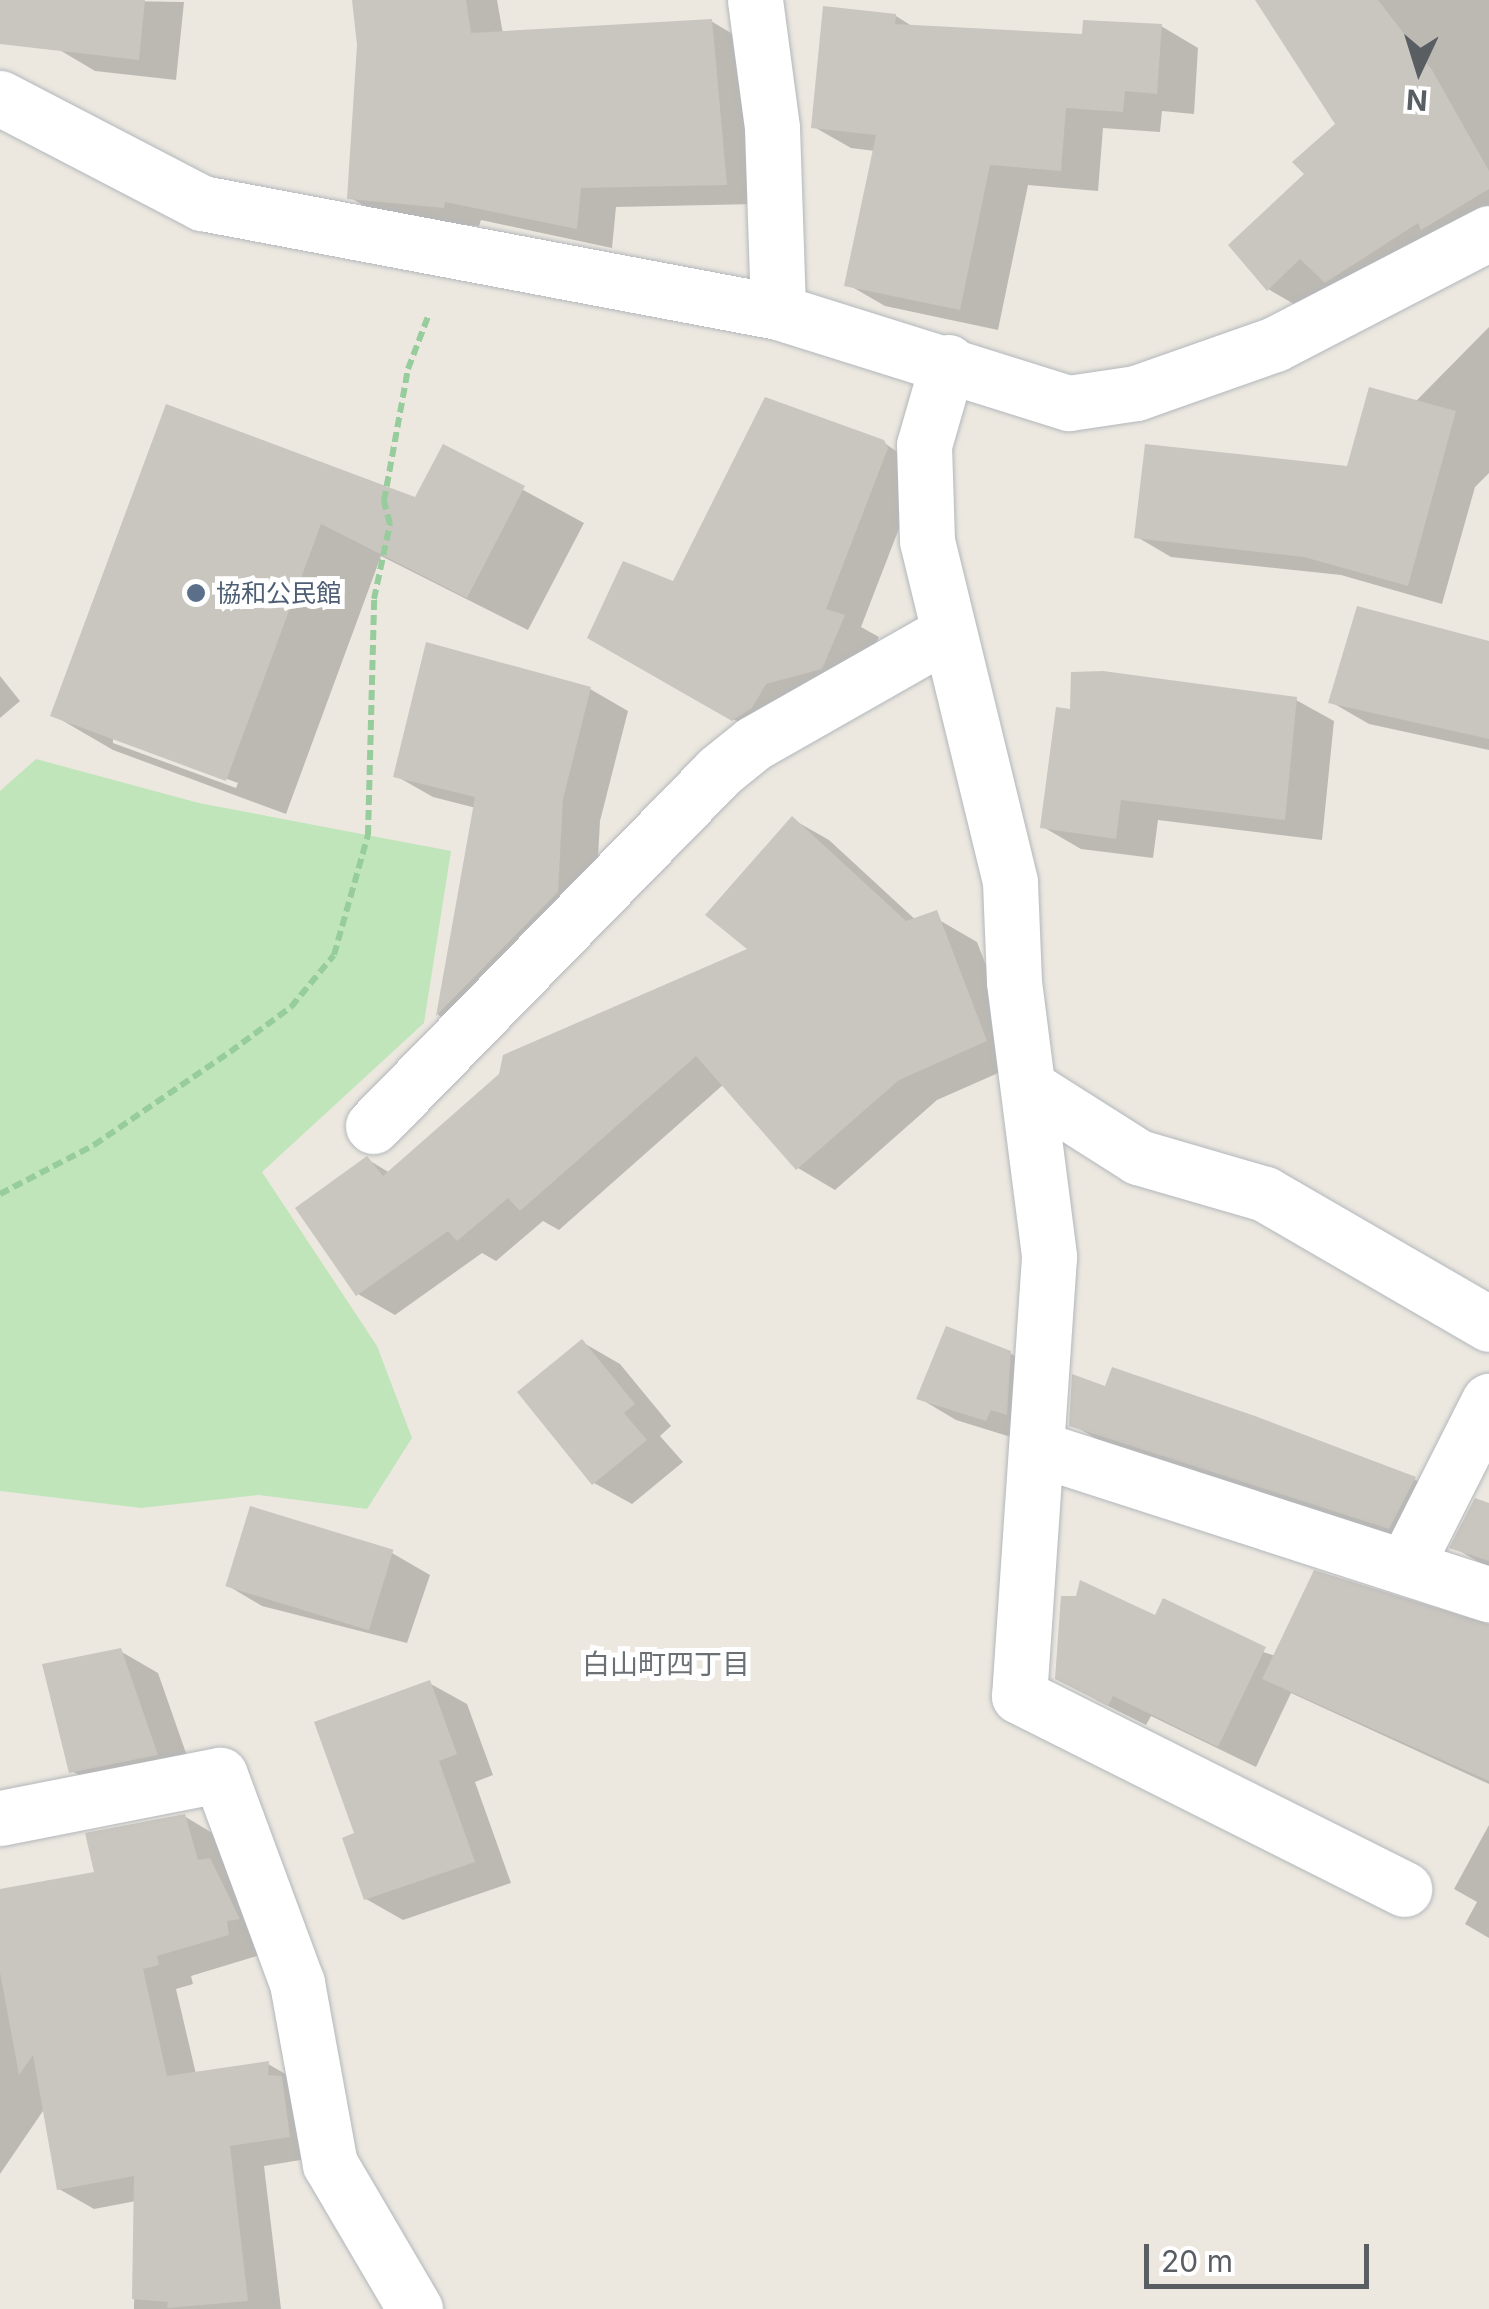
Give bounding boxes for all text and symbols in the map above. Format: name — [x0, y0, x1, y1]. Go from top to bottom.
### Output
north arrow — [1369, 20, 1469, 120]
text: N — [1405, 82, 1429, 118]
place label: 協和公民館 — [216, 578, 341, 608]
marker: 協和公民館 — [185, 582, 207, 604]
district label: 白山町四丁目 — [582, 1647, 750, 1681]
scale bar — [1149, 2224, 1374, 2286]
text: 20 m — [1161, 2243, 1233, 2279]

